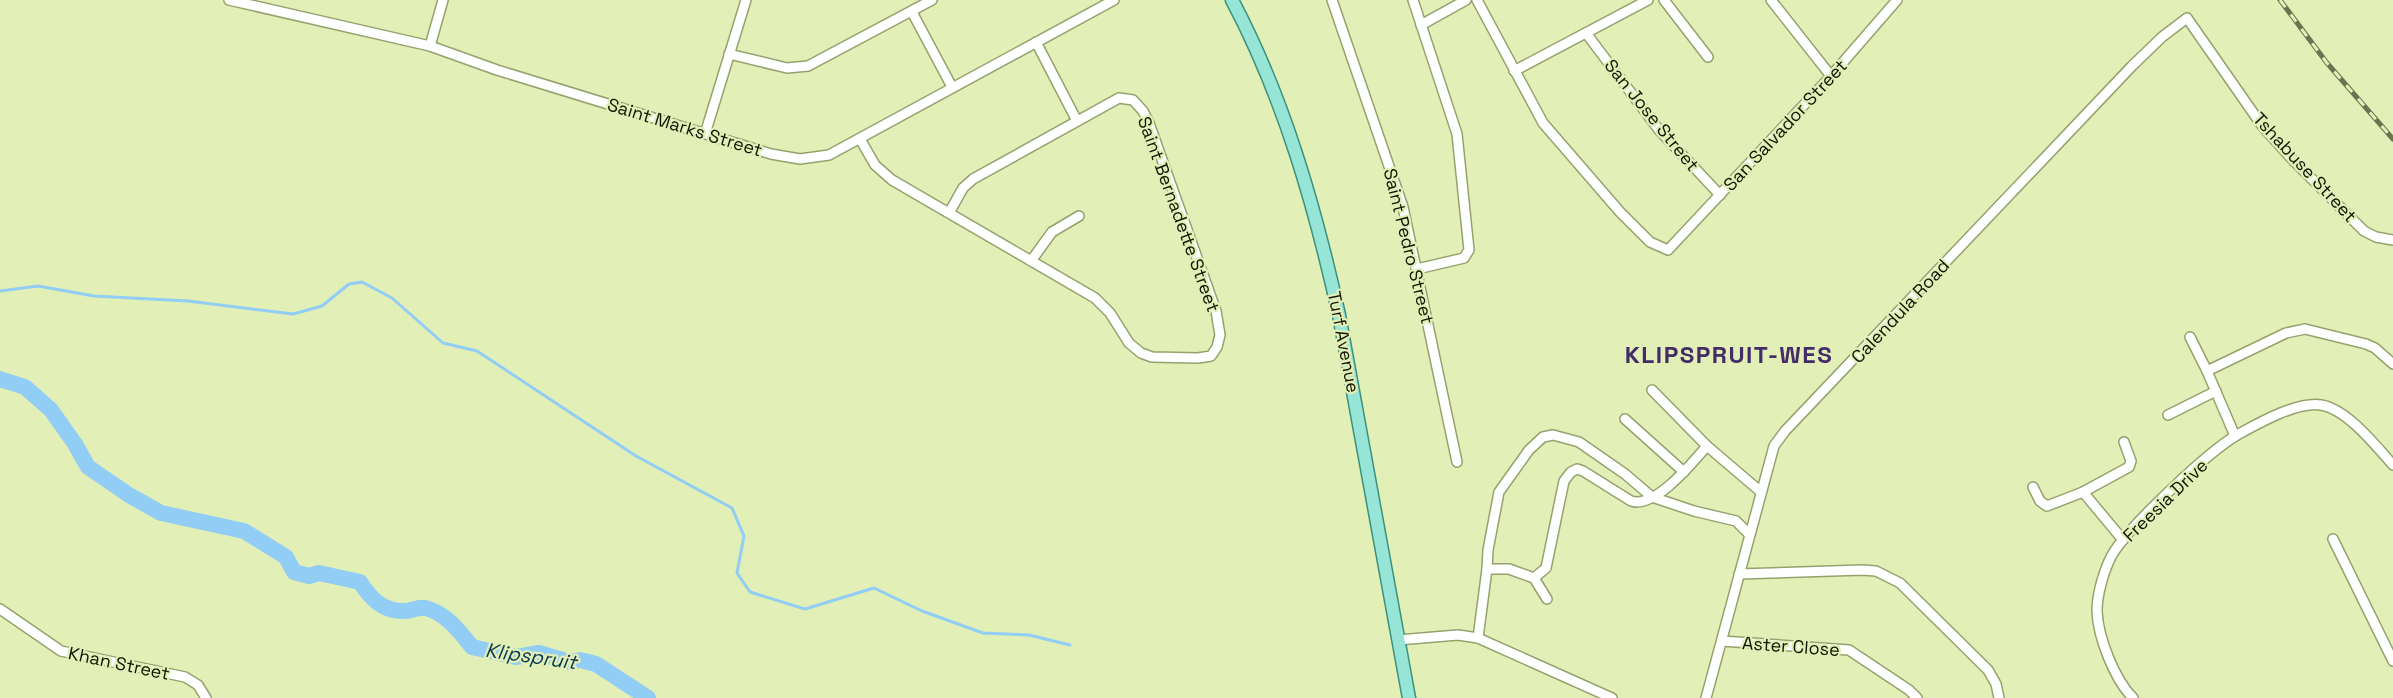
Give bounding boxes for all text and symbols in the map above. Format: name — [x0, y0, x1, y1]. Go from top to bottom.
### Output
street label: San Jose Street — [1600, 54, 1704, 176]
street label: San Salvador Street — [1718, 54, 1852, 196]
street label: Saint Marks Street — [605, 93, 765, 161]
street label: Tshabuse Street — [2248, 107, 2362, 227]
street label: Saint Bernadette Street — [1133, 113, 1225, 315]
street label: Saint Pedro Street — [1379, 166, 1439, 326]
street label: Calendula Road — [1846, 254, 1954, 368]
street label: Turf Avenue — [1323, 289, 1365, 395]
district label: KLIPSPRUIT-WES — [1625, 339, 1833, 370]
street label: Freesia Drive — [2118, 454, 2212, 546]
street label: Aster Close — [1741, 631, 1841, 661]
water label: Klipspruit — [484, 637, 580, 676]
street label: Khan Street — [66, 641, 172, 685]

